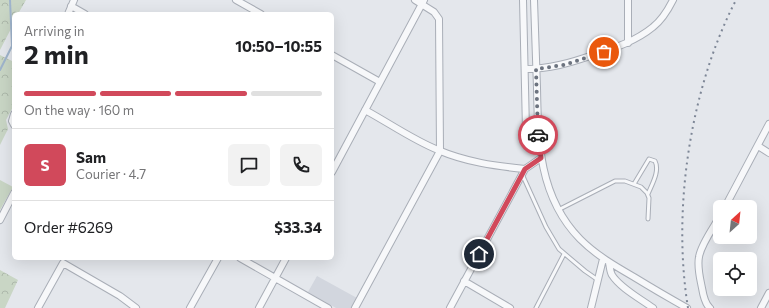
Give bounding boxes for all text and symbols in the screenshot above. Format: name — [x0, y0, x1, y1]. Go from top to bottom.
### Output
text: Arriving in — [24, 23, 84, 39]
pin — [587, 35, 621, 69]
text: 10:50–10:55 — [235, 37, 322, 55]
text: 2 min — [24, 38, 89, 69]
icon: bag — [593, 41, 615, 63]
text: On the way · 160 m — [24, 102, 134, 118]
courier — [518, 115, 558, 155]
icon: car — [527, 124, 549, 146]
button: chat — [228, 144, 270, 186]
button: phone — [280, 144, 322, 186]
text: Sam — [76, 148, 106, 166]
text: S — [40, 156, 50, 174]
text: Courier · 4.7 — [76, 166, 146, 182]
north arrow — [713, 200, 757, 244]
map controls — [713, 200, 757, 296]
text: Order #6269 — [24, 218, 113, 236]
text: $33.34 — [274, 218, 322, 236]
pin — [462, 237, 496, 271]
icon: home — [468, 243, 490, 265]
button: locate — [713, 252, 757, 296]

